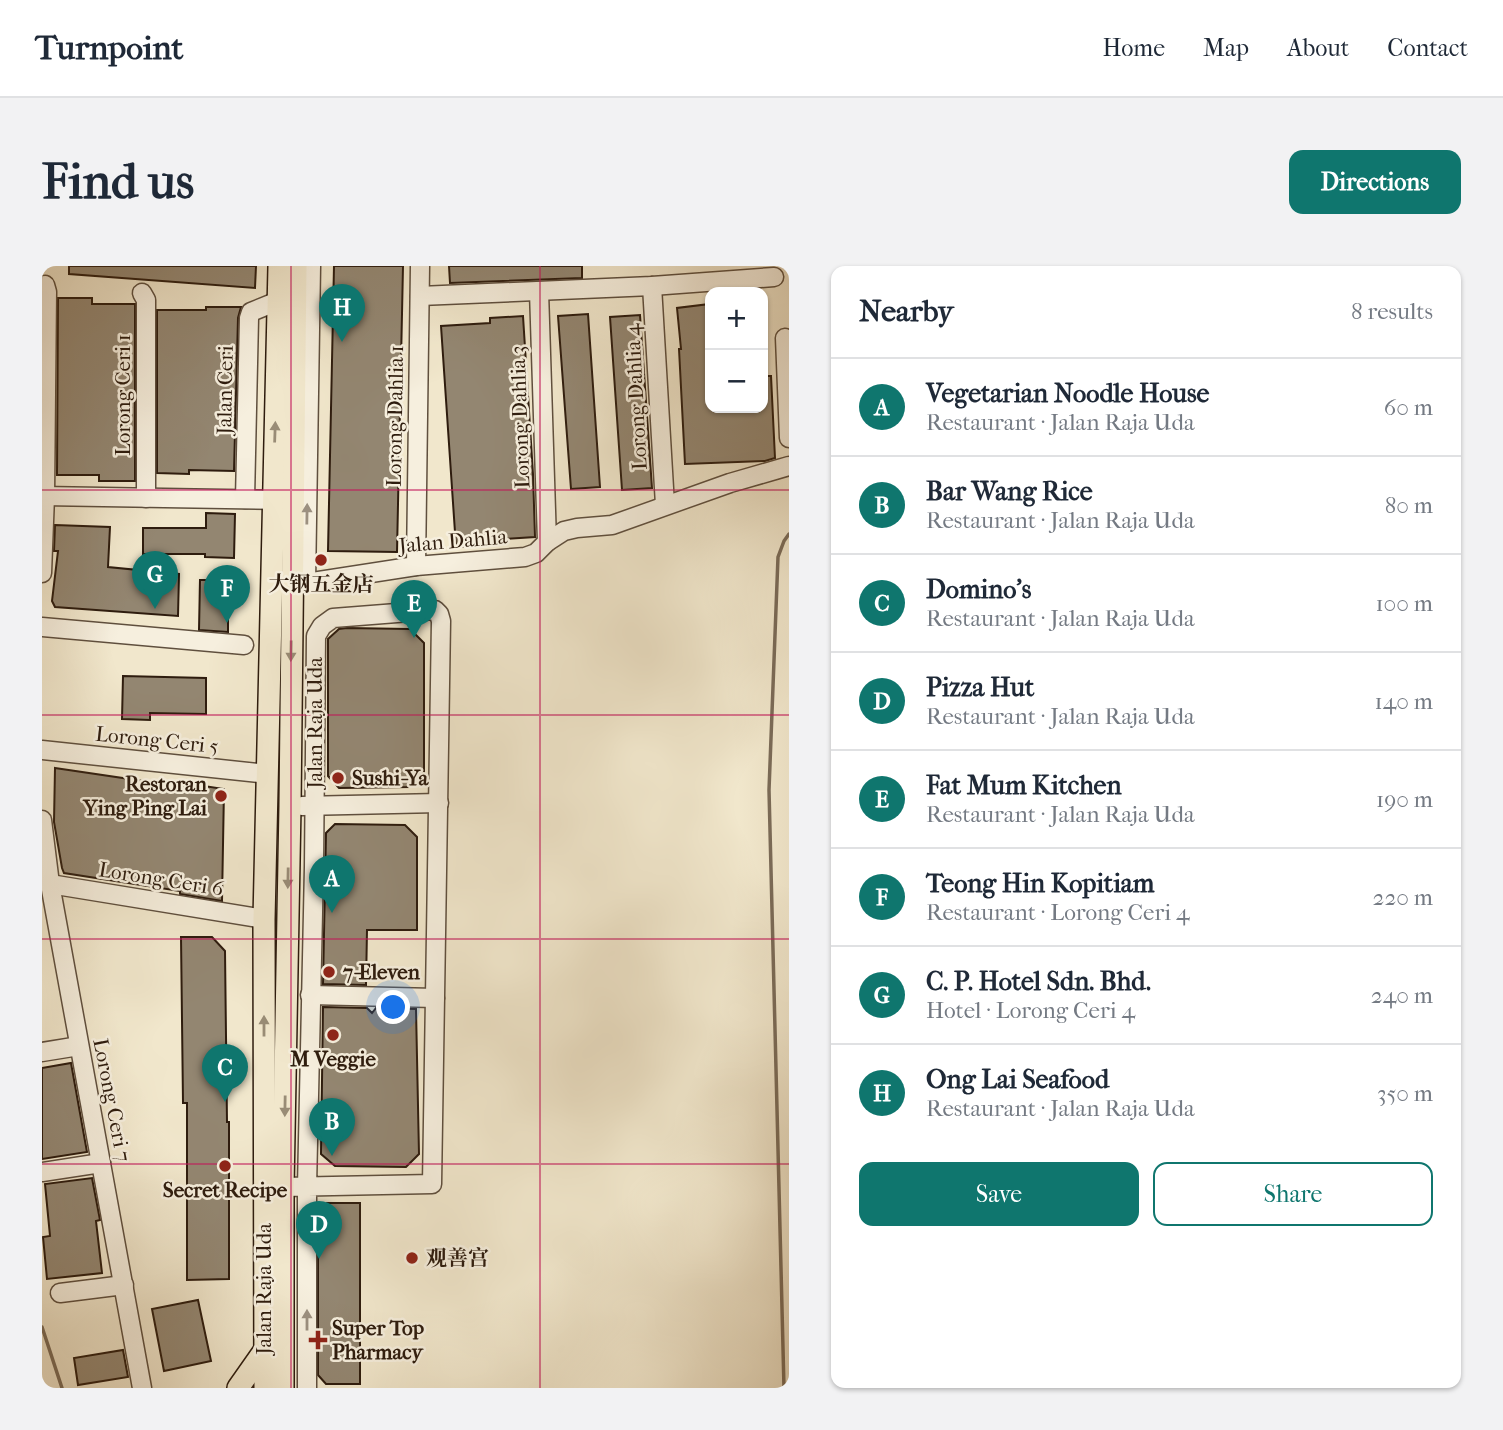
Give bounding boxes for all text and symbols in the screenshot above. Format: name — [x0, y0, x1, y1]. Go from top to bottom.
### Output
text: Turnpoint — [35, 29, 183, 68]
text: Home — [1103, 34, 1165, 62]
text: Map — [1203, 34, 1249, 62]
text: About — [1287, 34, 1349, 62]
text: Contact — [1387, 34, 1468, 62]
button: Directions — [1289, 150, 1461, 214]
text: Find us — [42, 153, 194, 211]
pin: H — [319, 284, 365, 342]
map controls — [705, 287, 768, 413]
button: + — [705, 287, 768, 350]
text: Nearby — [859, 294, 954, 329]
text: 8 results — [1351, 298, 1433, 325]
street label: Lorong Dahlia 4 — [620, 323, 652, 471]
street label: Lorong Ceri 1 — [111, 334, 135, 456]
street label: Jalan Ceri — [212, 345, 238, 437]
street label: Lorong Dahlia 1 — [382, 345, 408, 487]
street label: Lorong Dahlia 3 — [506, 345, 534, 489]
button: − — [705, 350, 768, 413]
text: Vegetarian Noodle House — [926, 378, 1209, 409]
text: A — [875, 394, 889, 421]
text: 60 m — [1384, 394, 1433, 421]
text: Restaurant · Jalan Raja Uda — [926, 409, 1195, 436]
one-way arrow — [269, 421, 281, 443]
text: Bar Wang Rice — [926, 476, 1093, 507]
text: B — [875, 492, 889, 519]
text: 80 m — [1385, 492, 1433, 519]
one-way arrow — [301, 503, 313, 525]
text: Restaurant · Jalan Raja Uda — [926, 507, 1195, 534]
street label: Jalan Dahlia — [396, 524, 508, 558]
pin: G — [132, 551, 178, 609]
marker: 大钢五金店 — [313, 552, 329, 568]
pin: F — [204, 565, 250, 623]
place label: 大钢五金店 — [269, 572, 374, 596]
text: Domino's — [926, 574, 1031, 605]
pin: E — [391, 580, 437, 638]
text: C — [874, 590, 890, 617]
text: 100 m — [1375, 590, 1433, 617]
text: Restaurant · Jalan Raja Uda — [926, 605, 1195, 632]
one-way arrow — [285, 640, 297, 662]
street label: Jalan Raja Uda — [303, 657, 327, 791]
text: Pizza Hut — [926, 672, 1034, 703]
text: D — [873, 688, 891, 715]
text: 140 m — [1374, 688, 1433, 715]
text: Restaurant · Jalan Raja Uda — [926, 703, 1195, 730]
street label: Lorong Ceri 5 — [94, 722, 220, 758]
place label: Sushi-Ya — [352, 766, 429, 790]
marker: Sushi-Ya — [330, 770, 346, 786]
text: Fat Mum Kitchen — [926, 770, 1122, 801]
place label: Restoran Ying Ping Lai — [82, 772, 208, 820]
text: E — [875, 786, 889, 813]
text: 190 m — [1376, 786, 1433, 813]
marker: Restoran Ying Ping Lai — [213, 788, 229, 804]
text: Restaurant · Jalan Raja Uda — [926, 801, 1195, 828]
pin: A — [309, 855, 355, 913]
street label: Lorong Ceri 6 — [97, 857, 226, 901]
one-way arrow — [283, 868, 294, 890]
text: Teong Hin Kopitiam — [926, 868, 1154, 899]
text: F — [876, 884, 888, 911]
text: 220 m — [1373, 884, 1433, 911]
text: Restaurant · Lorong Ceri 4 — [926, 899, 1190, 926]
place label: 7-Eleven — [342, 960, 421, 984]
marker: 7-Eleven — [321, 964, 337, 980]
text: C. P. Hotel Sdn. Bhd. — [926, 966, 1151, 997]
text: G — [874, 982, 890, 1009]
text: 240 m — [1371, 982, 1433, 1009]
your location — [376, 990, 410, 1024]
text: Hotel · Lorong Ceri 4 — [926, 997, 1135, 1024]
one-way arrow — [258, 1015, 270, 1037]
marker: M Veggie — [325, 1027, 341, 1043]
street label: Lorong Ceri 7 — [88, 1036, 136, 1164]
pin: C — [202, 1044, 248, 1102]
place label: M Veggie — [289, 1047, 376, 1071]
text: Ong Lai Seafood — [926, 1064, 1109, 1095]
text: H — [873, 1080, 891, 1107]
text: 350 m — [1377, 1080, 1433, 1107]
one-way arrow — [279, 1095, 290, 1117]
text: Restaurant · Jalan Raja Uda — [926, 1095, 1195, 1122]
pin: B — [309, 1098, 355, 1156]
marker: Secret Recipe — [217, 1158, 233, 1174]
button: Save — [859, 1162, 1139, 1226]
button: Share — [1153, 1162, 1433, 1226]
place label: Secret Recipe — [163, 1178, 288, 1202]
pin: D — [296, 1201, 342, 1259]
street label: Jalan Raja Uda — [252, 1223, 276, 1357]
place label: 观善宫 — [426, 1246, 489, 1270]
marker: 观善宫 — [404, 1250, 420, 1266]
one-way arrow — [301, 1309, 313, 1331]
place label: Super Top Pharmacy — [332, 1316, 425, 1364]
marker: Super Top Pharmacy — [310, 1332, 326, 1348]

